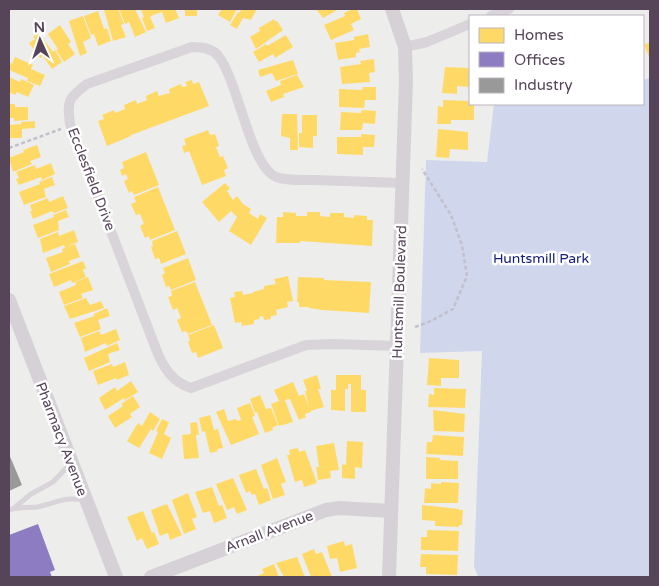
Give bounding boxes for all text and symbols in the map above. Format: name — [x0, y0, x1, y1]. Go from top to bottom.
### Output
north arrow — [15, 15, 65, 65]
legend — [469, 15, 644, 105]
text: N — [33, 19, 45, 36]
text: Homes — [514, 26, 564, 44]
text: Offices — [514, 51, 565, 69]
text: Industry — [514, 76, 573, 94]
street label: Ecclesfield Drive — [64, 125, 119, 233]
street label: Huntsmill Boulevard — [389, 225, 410, 359]
park label: Huntsmill Park — [493, 250, 589, 267]
street label: Pharmacy Avenue — [32, 380, 91, 499]
street label: Arnall Avenue — [223, 507, 316, 556]

